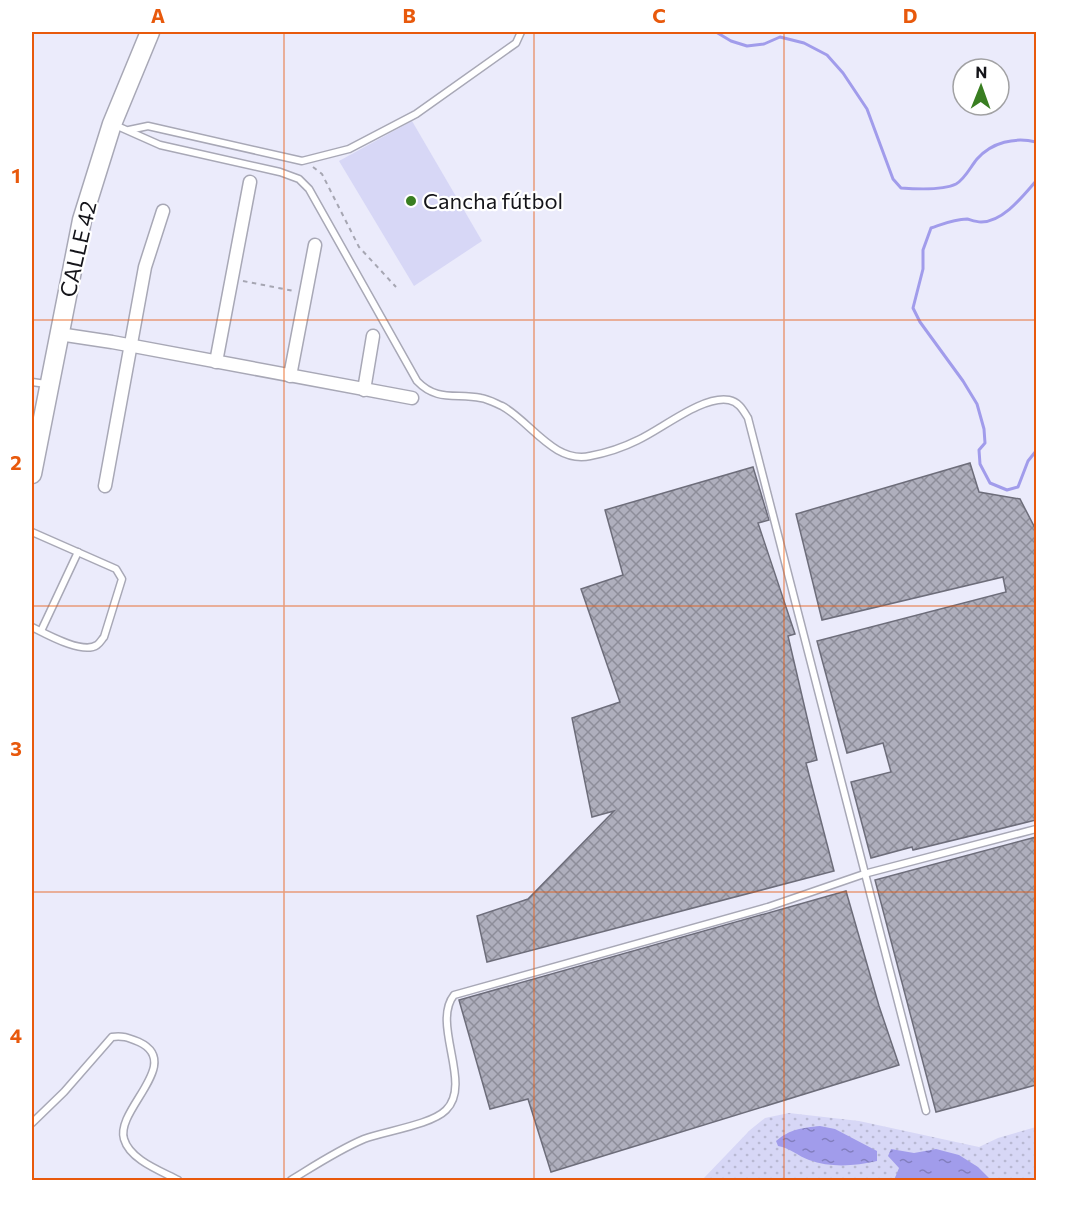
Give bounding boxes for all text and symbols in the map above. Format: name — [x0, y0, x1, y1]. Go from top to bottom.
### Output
text: A — [151, 3, 165, 27]
text: B — [402, 3, 416, 27]
text: C — [652, 3, 666, 27]
text: D — [903, 3, 917, 27]
north arrow — [951, 57, 1011, 117]
text: N — [975, 62, 987, 81]
text: 1 — [11, 163, 21, 187]
place label: Cancha fútbol — [423, 187, 563, 214]
marker: Cancha fútbol — [404, 194, 418, 208]
street label: CALLE 42 — [53, 198, 102, 300]
text: 2 — [10, 450, 22, 474]
text: 3 — [10, 736, 22, 760]
text: 4 — [10, 1023, 22, 1047]

